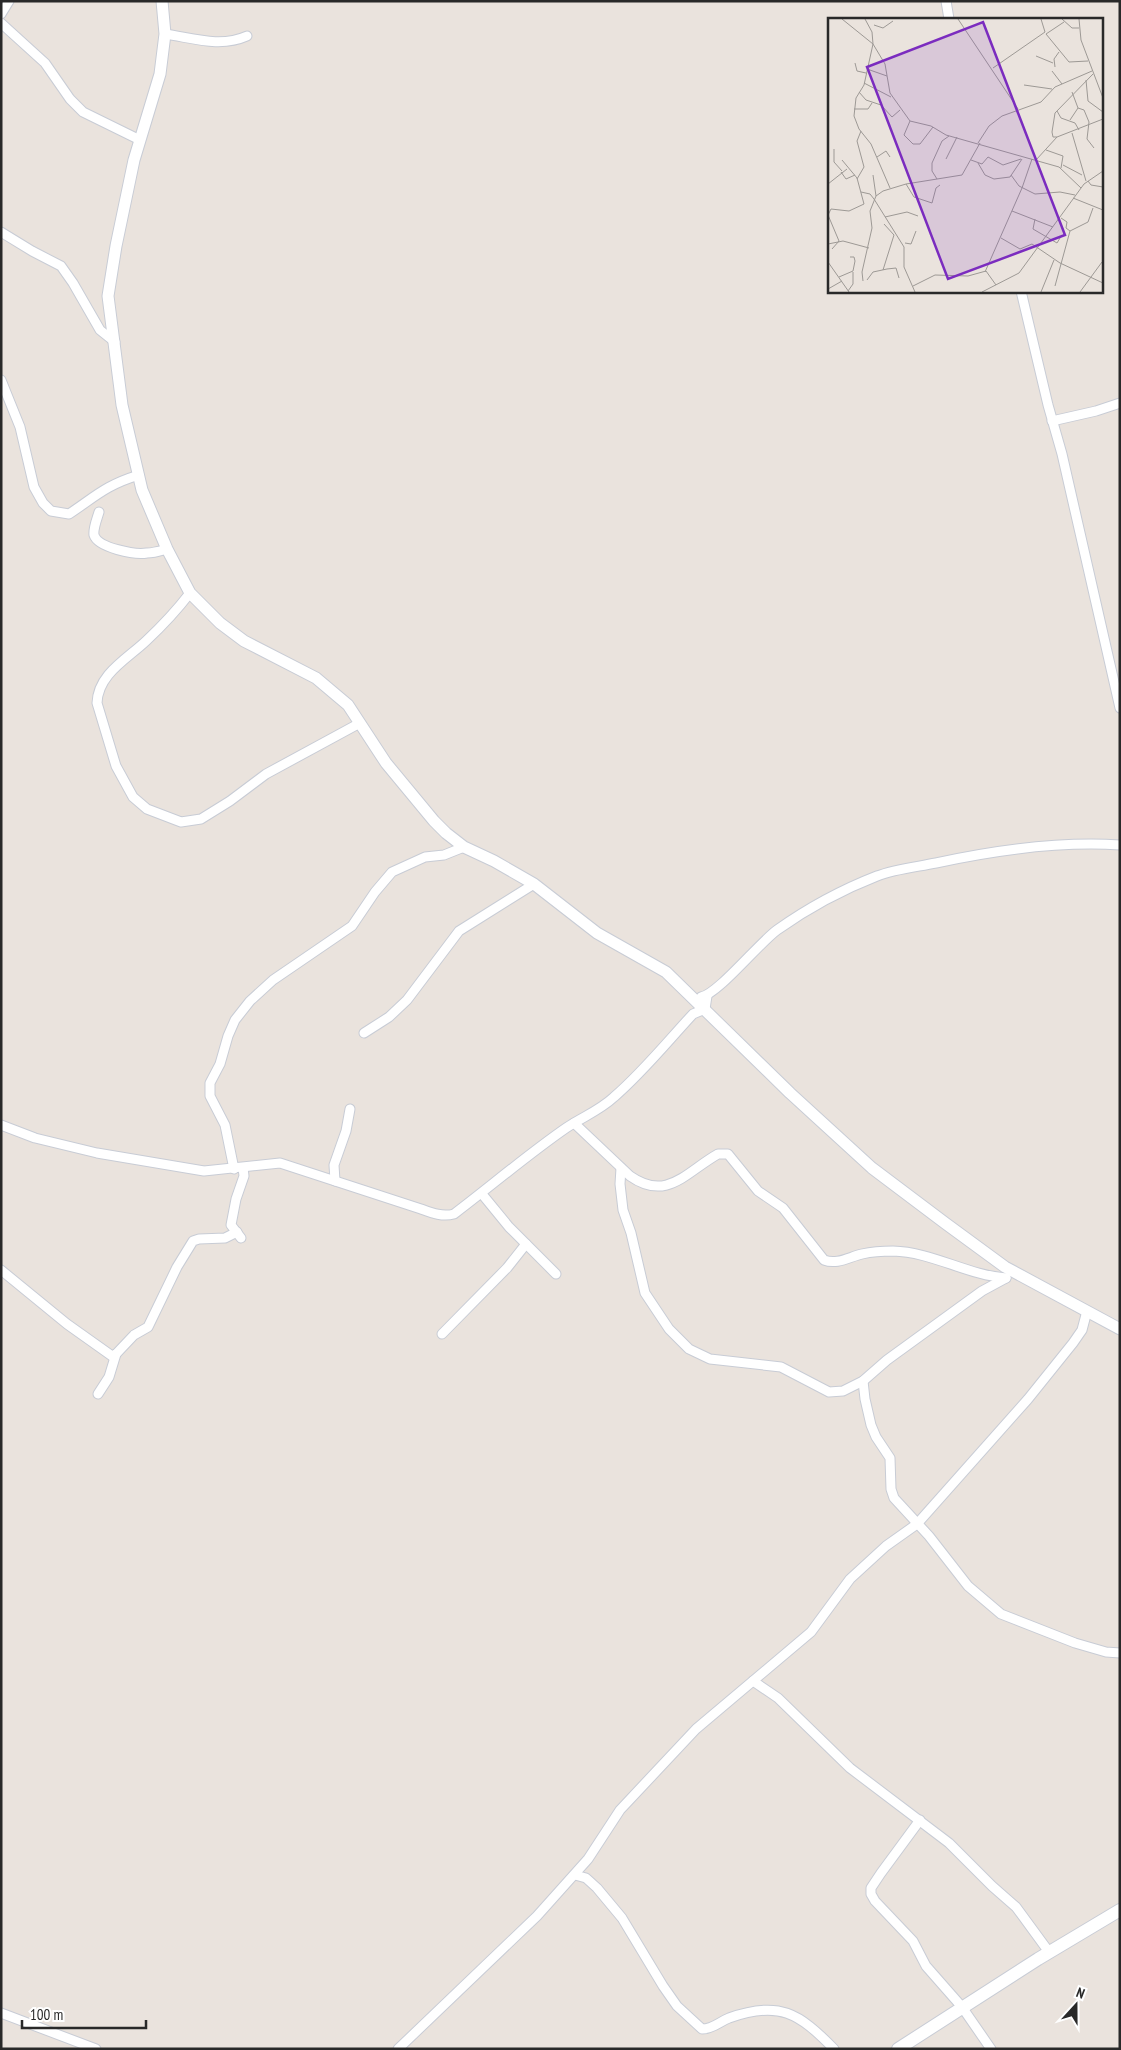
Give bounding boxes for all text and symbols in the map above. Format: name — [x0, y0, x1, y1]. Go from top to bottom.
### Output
inset map — [828, 18, 1104, 292]
north arrow — [1051, 1980, 1101, 2030]
text: N — [1074, 1983, 1087, 2003]
scale bar — [22, 1998, 146, 2030]
text: 100 m — [30, 2005, 63, 2024]

